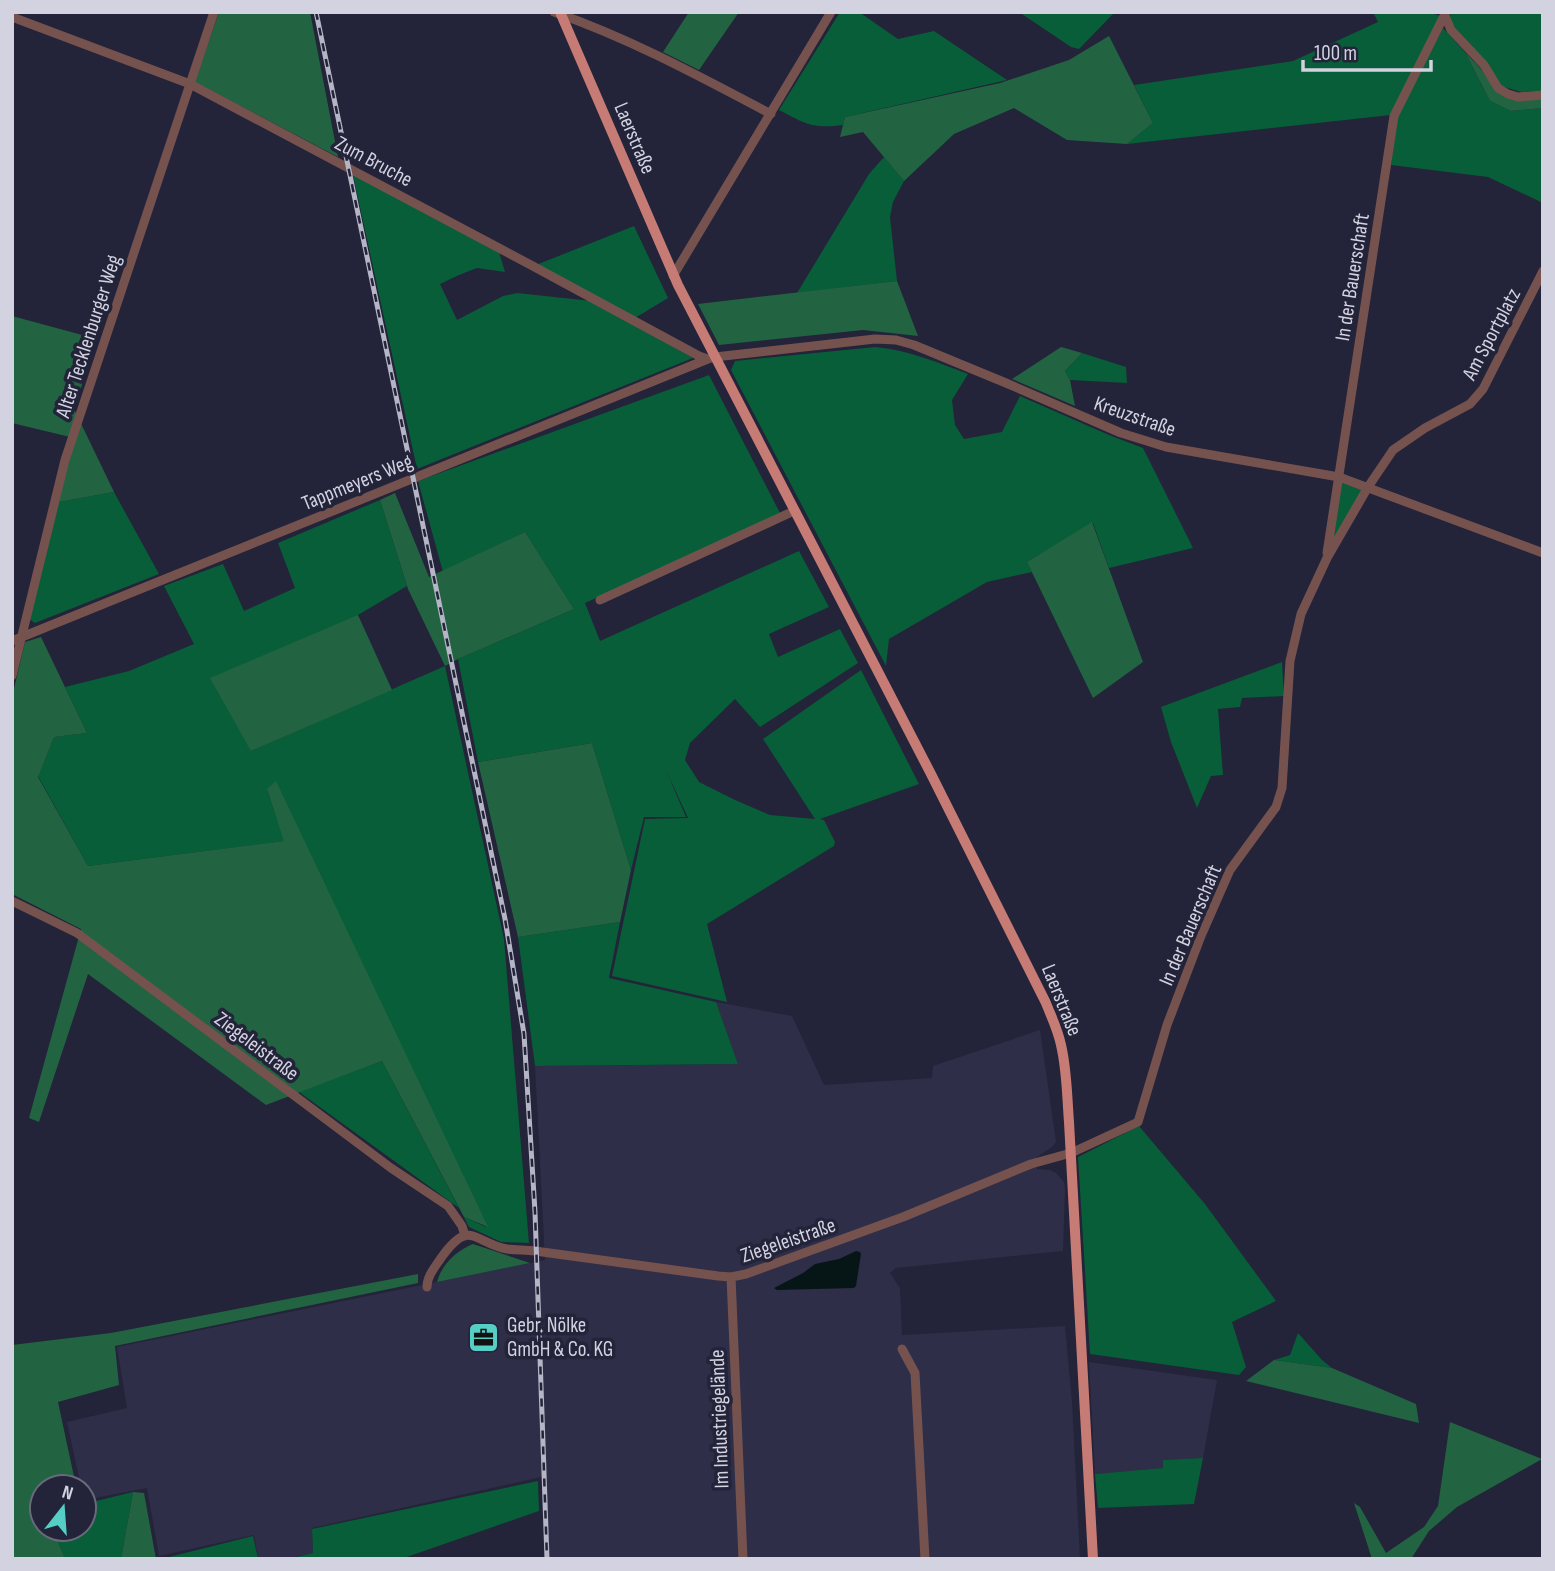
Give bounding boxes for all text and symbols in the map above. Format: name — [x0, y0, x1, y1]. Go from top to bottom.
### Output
scale bar — [1303, 28, 1431, 72]
text: 100 m — [1314, 41, 1357, 66]
street label: Laerstraße — [608, 99, 661, 178]
street label: Zum Bruche — [331, 131, 417, 192]
street label: In der Bauerschaft — [1330, 211, 1375, 343]
street label: Alter Tecklenburger Weg — [50, 252, 127, 422]
street label: Am Sportplatz — [1456, 284, 1526, 385]
street label: Kreuzstraße — [1091, 391, 1179, 442]
street label: Tappmeyers Weg — [298, 449, 416, 516]
street label: In der Bauerschaft — [1154, 861, 1227, 989]
street label: Laerstraße — [1036, 961, 1087, 1040]
street label: Ziegeleistraße — [210, 1007, 304, 1086]
street label: Ziegeleistraße — [737, 1213, 839, 1268]
place label: Gebr. Nölke GmbH & Co. KG — [507, 1313, 613, 1362]
office icon: Gebr. Nölke GmbH & Co. KG — [467, 1320, 501, 1354]
street label: Im Industriegelände — [705, 1349, 734, 1489]
north arrow — [28, 1473, 98, 1543]
text: N — [59, 1481, 76, 1506]

